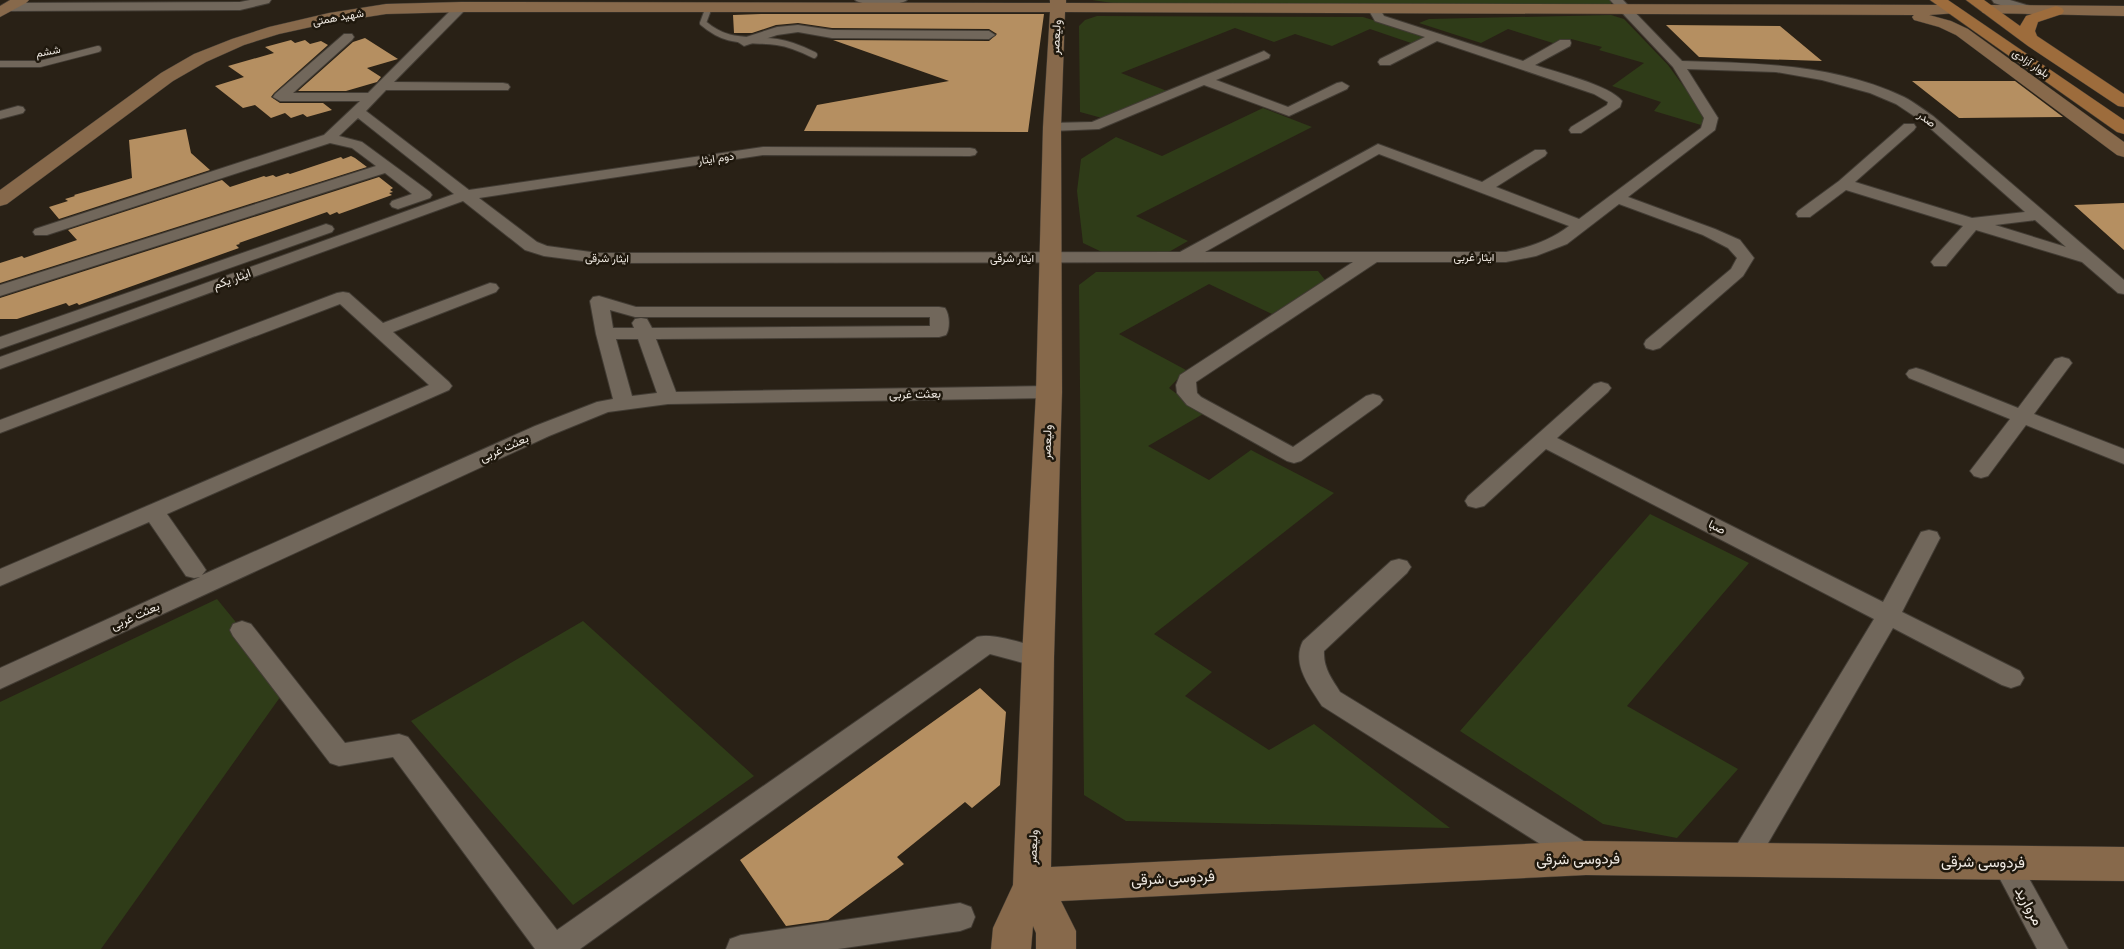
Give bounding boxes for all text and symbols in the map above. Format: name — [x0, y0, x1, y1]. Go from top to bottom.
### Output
street label: شهید همتی — [311, 6, 365, 28]
street label: ولیعصر — [1047, 19, 1065, 56]
street label: ششم — [34, 42, 62, 61]
street label: بلوار آزادی — [2010, 45, 2052, 81]
street label: صدر — [1914, 107, 1939, 130]
street label: دوم ایثار — [696, 149, 735, 169]
street label: ایثار غربی — [1454, 250, 1494, 264]
street label: ایثار شرقی — [585, 251, 629, 265]
street label: ایثار شرقی — [990, 251, 1034, 265]
street label: ایثار یکم — [211, 265, 253, 293]
street label: بعثت غربی — [889, 386, 941, 402]
street label: ولیعصر — [1038, 424, 1056, 461]
street label: بعثت غربی — [477, 430, 531, 466]
street label: صبا — [1706, 516, 1728, 537]
street label: بعثت غربی — [108, 598, 162, 634]
street label: ولیعصر — [1024, 829, 1042, 866]
street label: فردوسی شرقی — [1536, 848, 1620, 870]
street label: فردوسی شرقی — [1941, 851, 2025, 873]
street label: فردوسی شرقی — [1131, 866, 1216, 890]
street label: مروارید — [2011, 883, 2048, 929]

